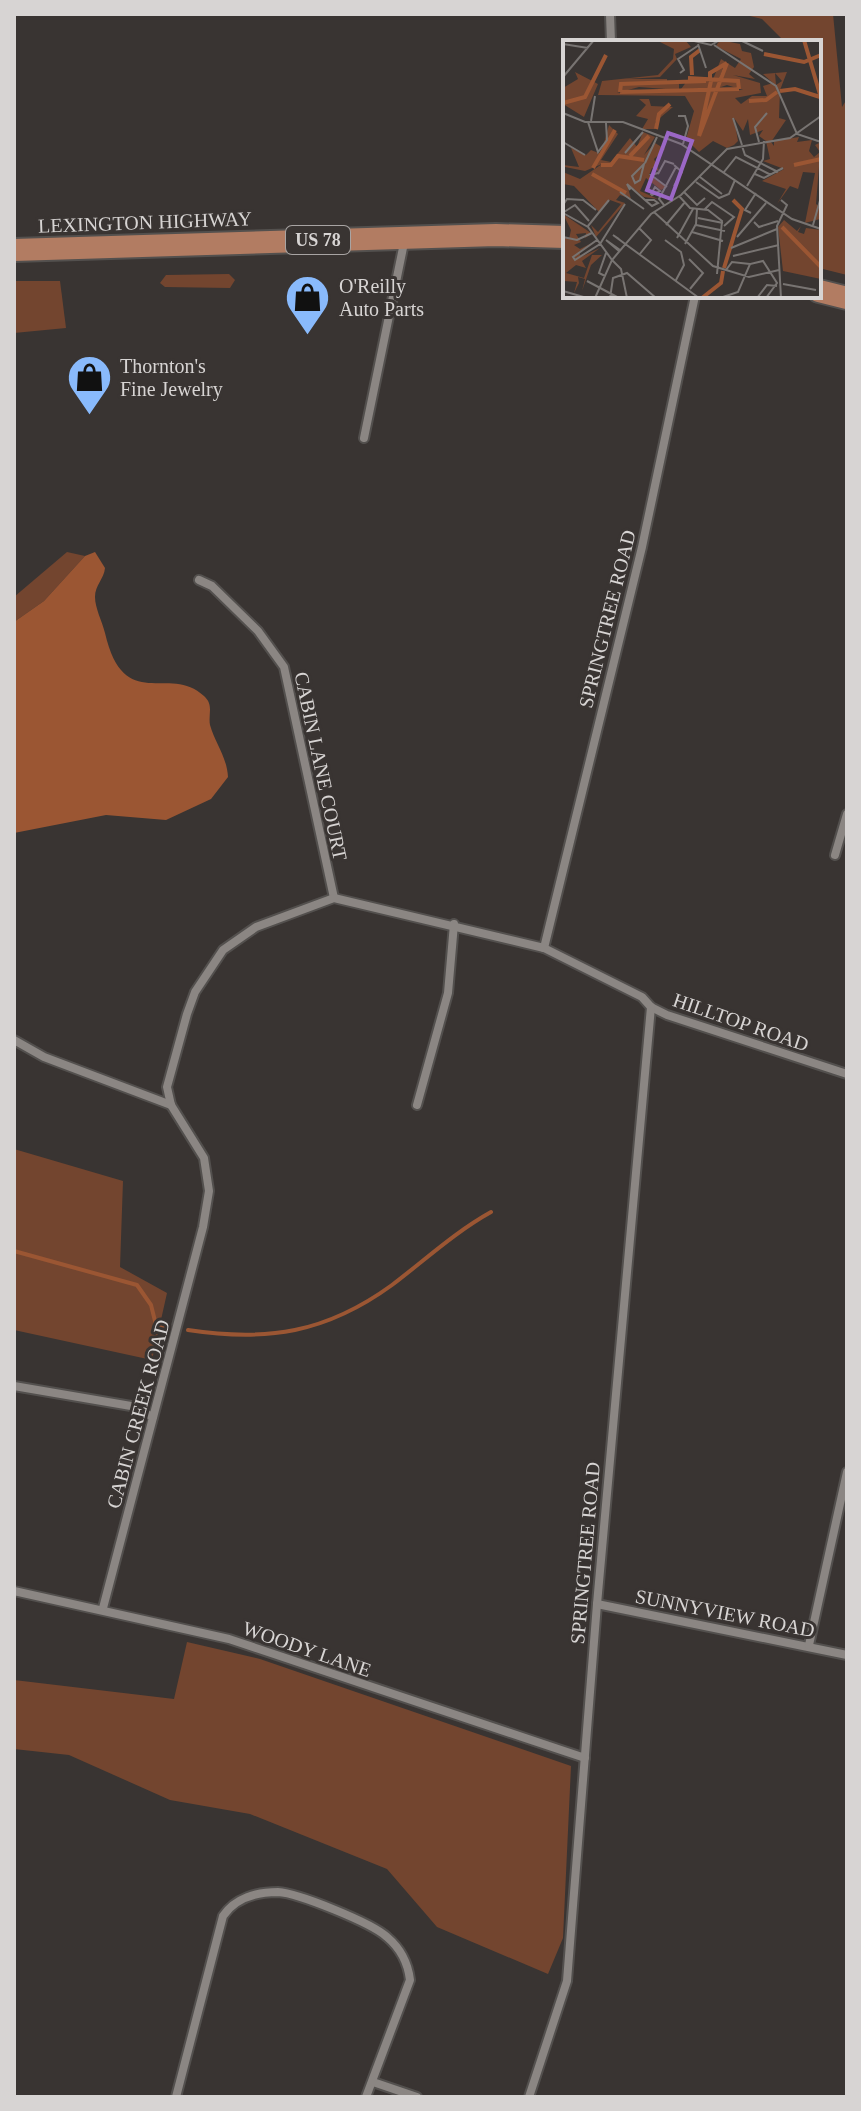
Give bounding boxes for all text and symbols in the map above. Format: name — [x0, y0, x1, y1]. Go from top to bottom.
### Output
inset map — [563, 40, 821, 298]
street label: LEXINGTON HIGHWAY — [38, 207, 252, 237]
road number: US 78 — [286, 226, 350, 254]
shop icon: O'Reilly Auto Parts — [284, 273, 332, 336]
place label: O'Reilly Auto Parts — [339, 275, 424, 320]
shop icon: Thornton's Fine Jewelry — [65, 354, 113, 417]
place label: Thornton's Fine Jewelry — [120, 355, 223, 401]
street label: SPRINGTREE ROAD — [574, 528, 640, 710]
street label: CABIN LANE COURT — [290, 670, 352, 862]
street label: HILLTOP ROAD — [670, 988, 812, 1056]
street label: CABIN CREEK ROAD — [102, 1317, 174, 1511]
street label: SPRINGTREE ROAD — [566, 1461, 604, 1645]
street label: SUNNYVIEW ROAD — [633, 1585, 817, 1641]
street label: WOODY LANE — [240, 1617, 374, 1681]

